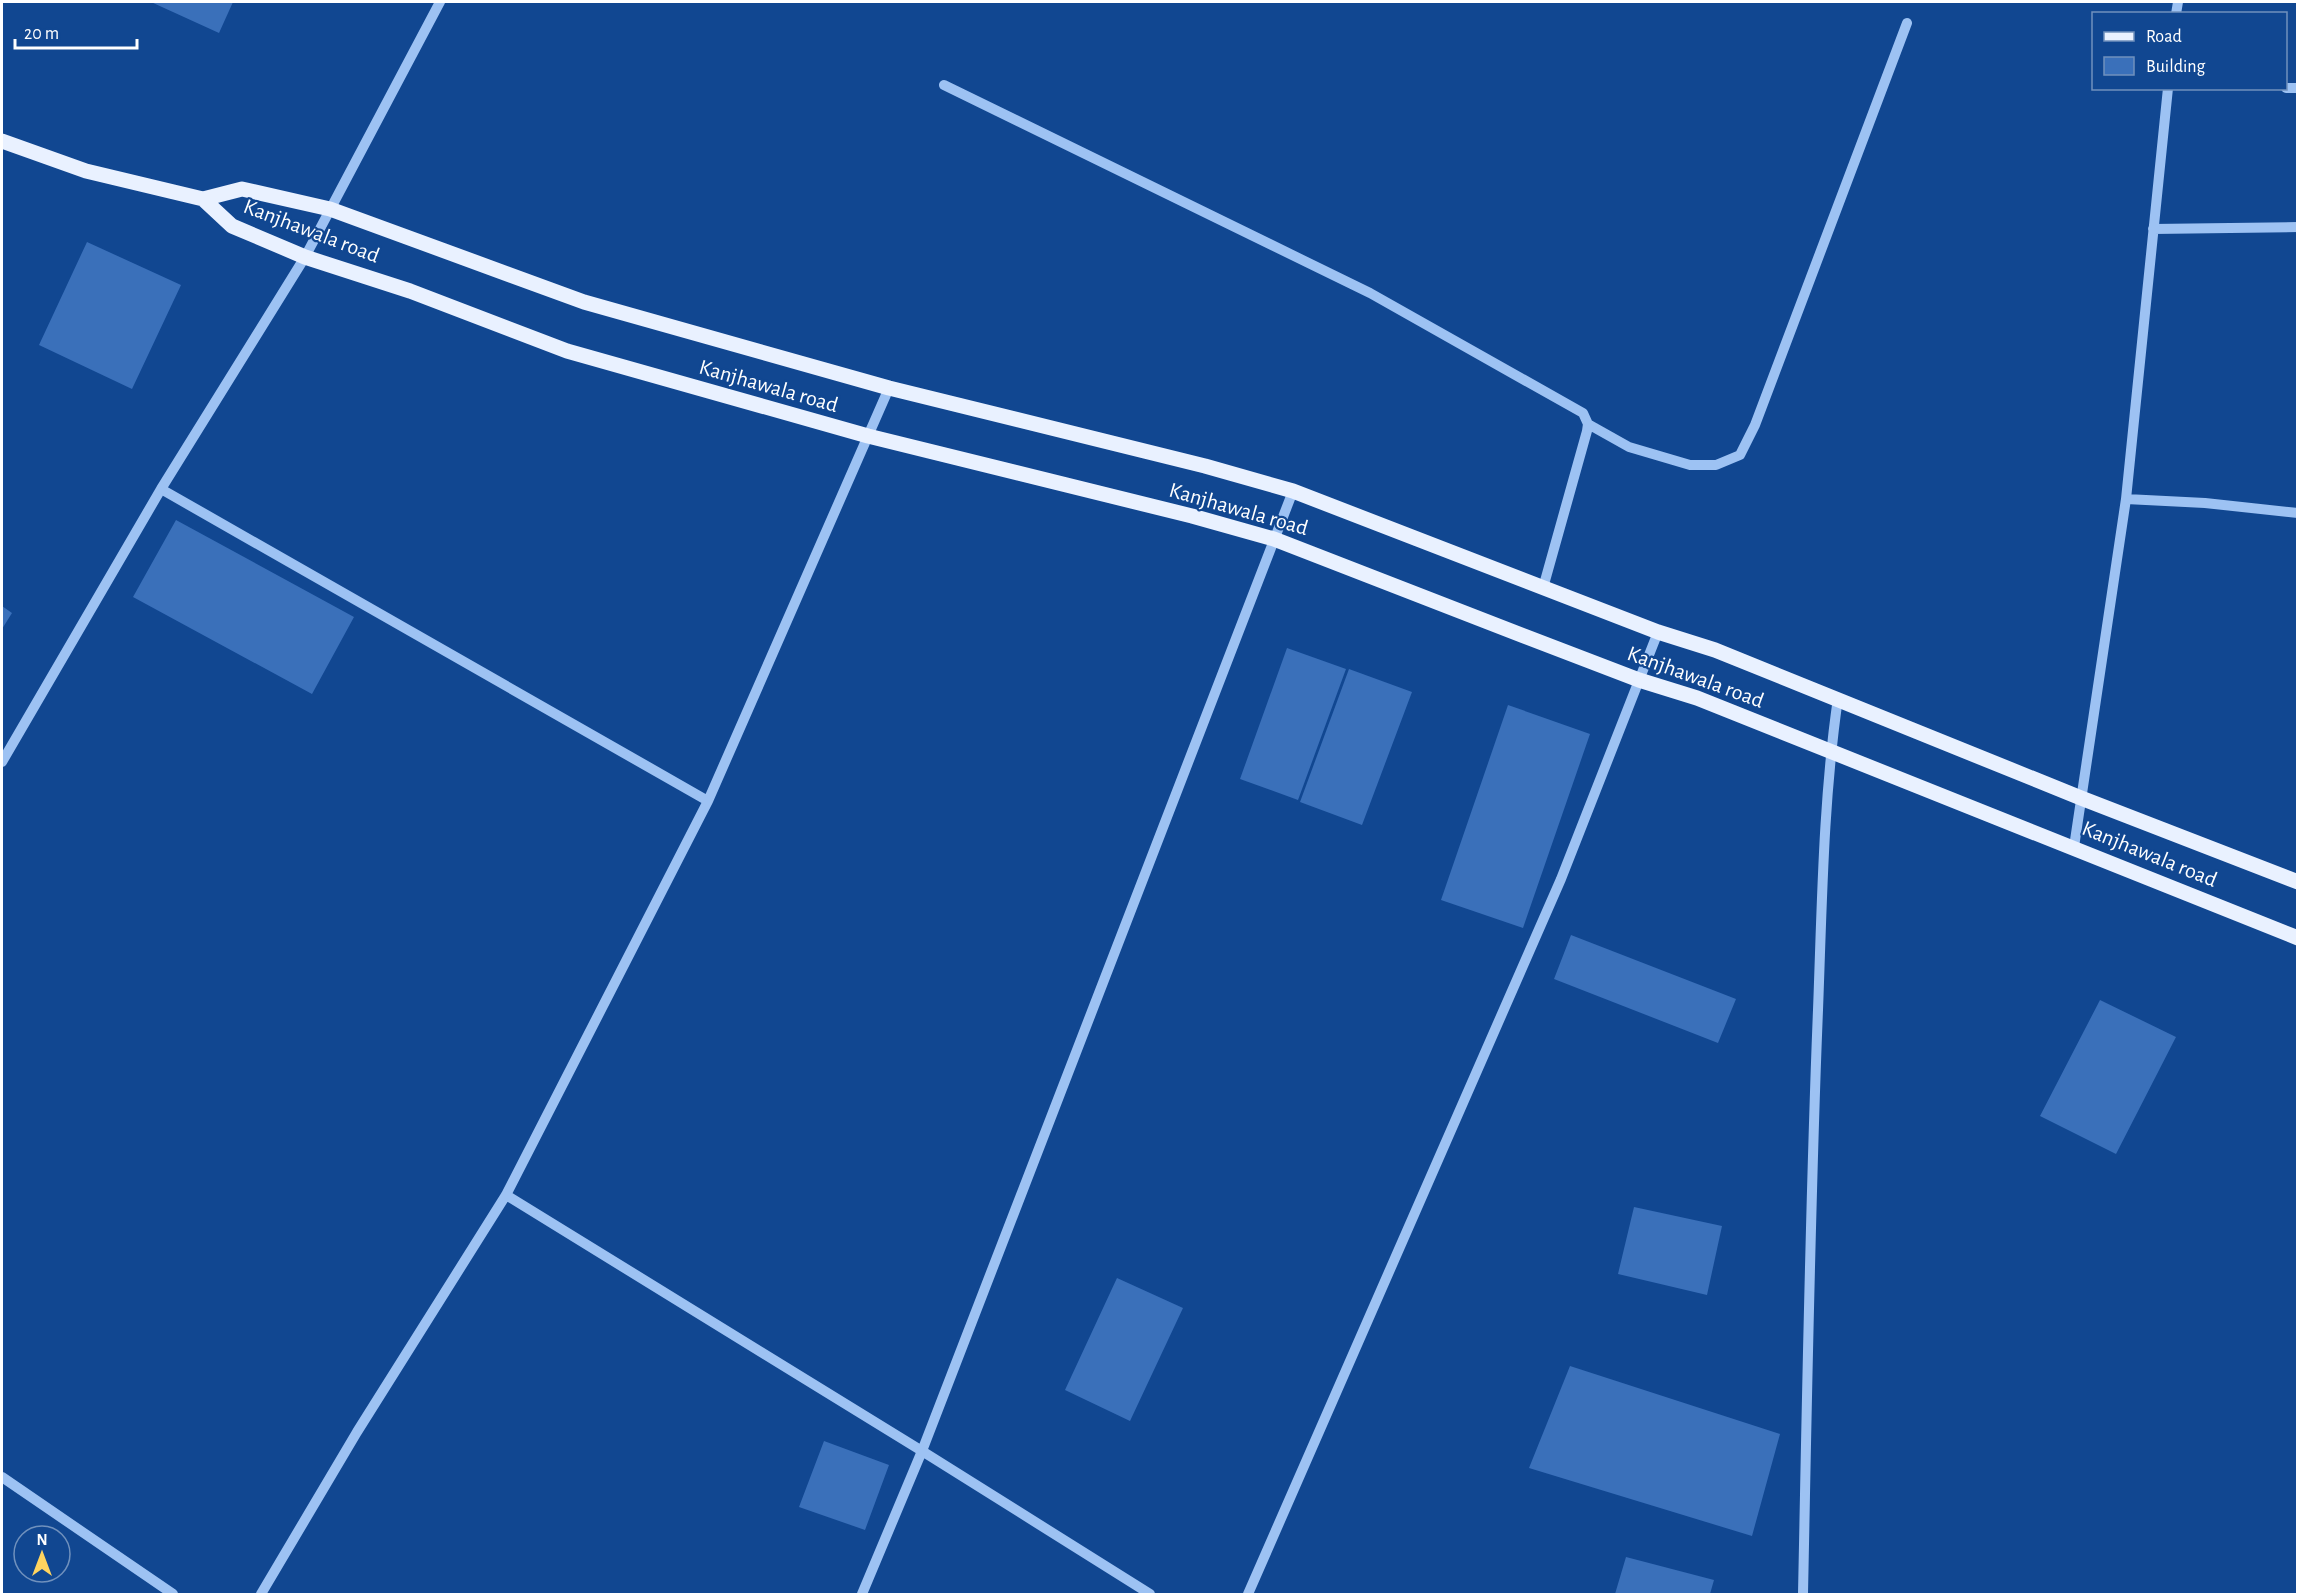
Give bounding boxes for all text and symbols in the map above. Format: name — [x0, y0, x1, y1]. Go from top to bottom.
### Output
scale bar — [15, 12, 136, 50]
legend — [2092, 12, 2287, 90]
text: 20 m — [24, 25, 59, 43]
text: Road — [2146, 28, 2182, 46]
text: Building — [2146, 58, 2206, 76]
street label: Kanjhawala road — [241, 195, 383, 267]
street label: Kanjhawala road — [697, 356, 841, 416]
street label: Kanjhawala road — [1167, 479, 1311, 539]
street label: Kanjhawala road — [1624, 642, 1767, 712]
street label: Kanjhawala road — [2079, 817, 2220, 891]
north arrow — [12, 1524, 72, 1584]
text: N — [36, 1532, 48, 1548]

